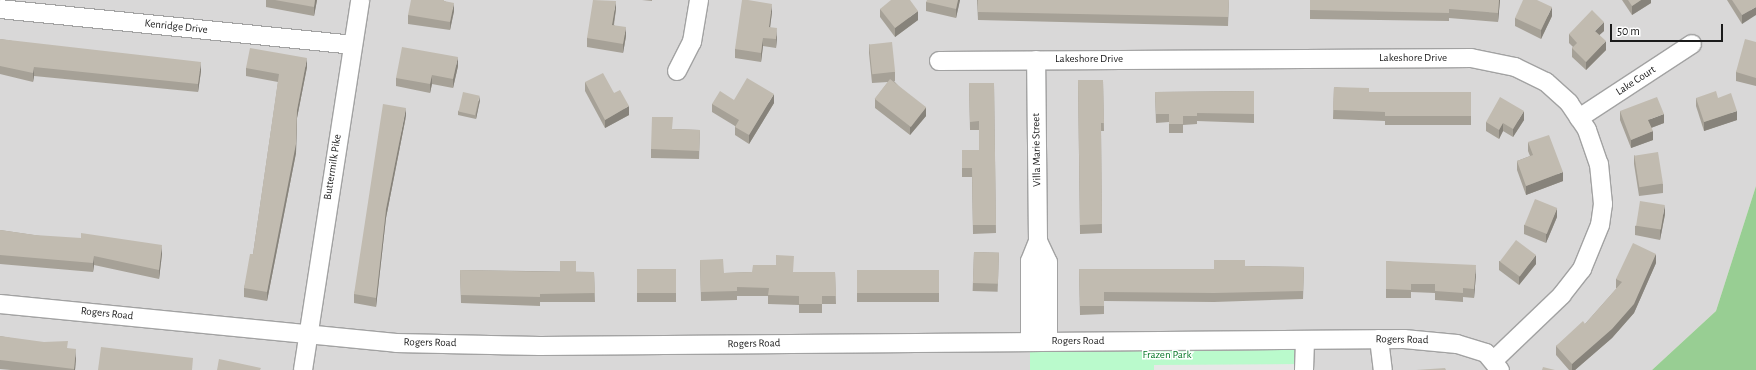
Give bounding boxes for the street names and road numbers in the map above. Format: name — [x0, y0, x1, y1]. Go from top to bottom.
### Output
street label: Kenridge Drive — [144, 17, 208, 37]
street label: Lakeshore Drive — [1379, 51, 1447, 65]
street label: Lakeshore Drive — [1055, 52, 1123, 66]
street label: Lake Court — [1614, 63, 1658, 99]
street label: Villa Marie Street — [1030, 113, 1044, 187]
street label: Buttermilk Pike — [321, 133, 345, 201]
street label: Rogers Road — [80, 305, 134, 323]
street label: Rogers Road — [1375, 333, 1429, 347]
street label: Rogers Road — [1052, 334, 1104, 348]
street label: Rogers Road — [403, 336, 457, 350]
street label: Rogers Road — [727, 337, 781, 351]

